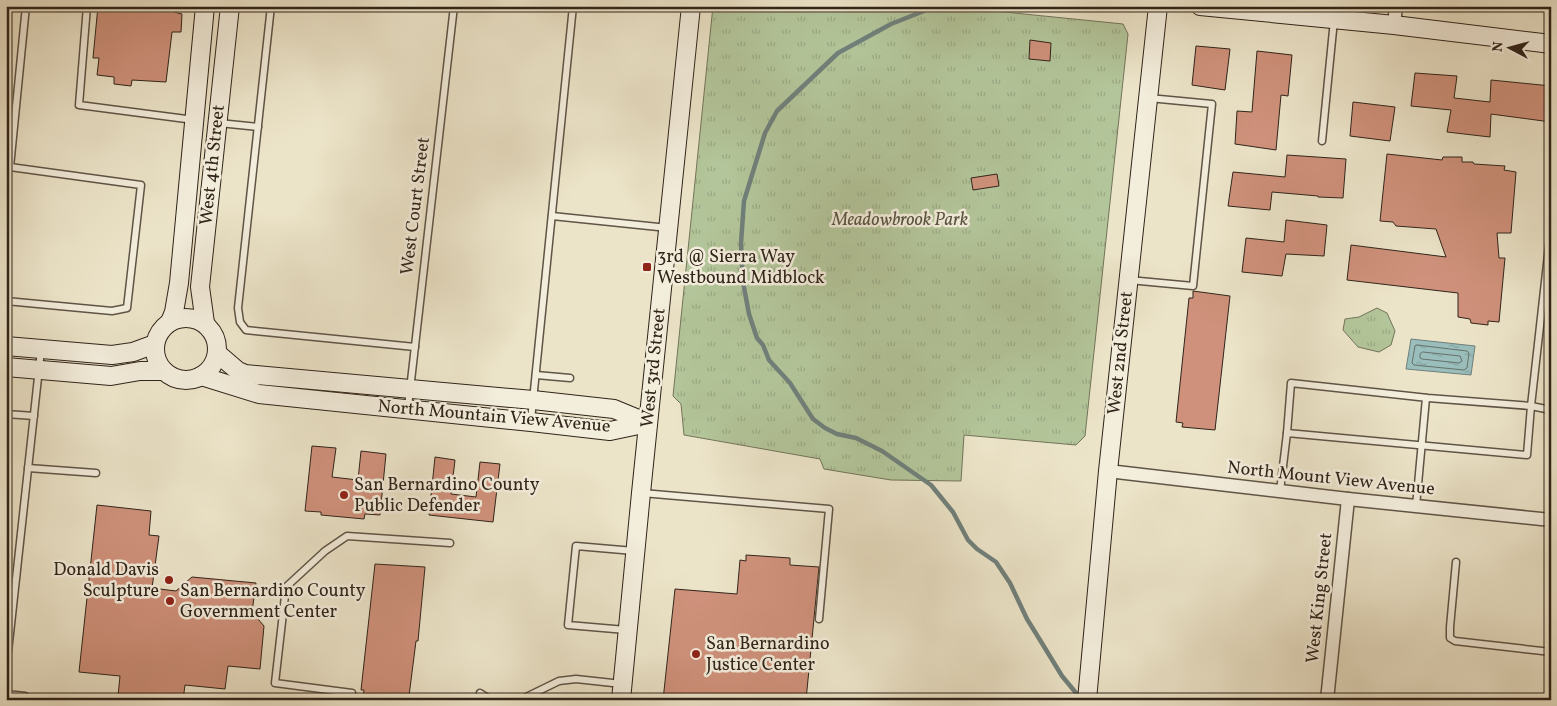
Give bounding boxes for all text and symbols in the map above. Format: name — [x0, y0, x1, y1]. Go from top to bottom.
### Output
north arrow — [1484, 22, 1534, 72]
text: N — [1489, 41, 1509, 53]
street label: West 4th Street — [194, 103, 232, 227]
street label: West Court Street — [395, 136, 437, 276]
park label: Meadowbrook Park — [831, 208, 968, 233]
place label: 3rd @ Sierra Way Westbound Midblock — [657, 245, 825, 291]
marker: 3rd @ Sierra Way Westbound Midblock — [641, 261, 653, 273]
street label: West 2nd Street — [1102, 290, 1140, 416]
street label: West 3rd Street — [635, 307, 673, 429]
street label: North Mountain View Avenue — [377, 394, 611, 440]
street label: North Mount View Avenue — [1226, 456, 1436, 502]
place label: San Bernardino County Public Defender — [354, 473, 540, 519]
marker: San Bernardino County Public Defender — [338, 489, 350, 501]
street label: West King Street — [1301, 531, 1339, 665]
place label: Donald Davis Sculpture — [53, 558, 159, 604]
marker: Donald Davis Sculpture — [163, 574, 175, 586]
place label: San Bernardino County Government Center — [180, 579, 366, 625]
marker: San Bernardino County Government Center — [164, 595, 176, 607]
place label: San Bernardino Justice Center — [706, 632, 830, 678]
marker: San Bernardino Justice Center — [690, 648, 702, 660]

